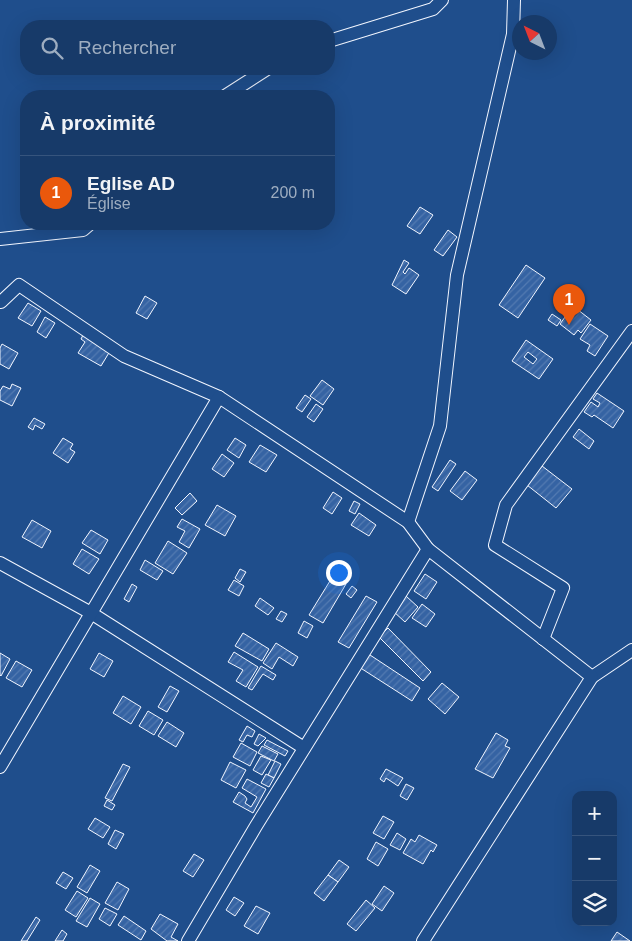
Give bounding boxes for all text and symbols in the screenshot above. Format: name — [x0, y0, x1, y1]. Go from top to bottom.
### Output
north arrow — [512, 15, 557, 60]
search box — [20, 20, 335, 75]
icon: search — [38, 34, 66, 62]
text: Rechercher — [78, 37, 176, 58]
text: À proximité — [40, 111, 156, 134]
text: Eglise AD — [87, 173, 175, 194]
text: 1 — [52, 184, 60, 201]
text: 200 m — [271, 184, 315, 201]
text: Église — [87, 195, 131, 212]
pin: 1 — [553, 284, 585, 325]
your location — [326, 560, 352, 586]
map controls — [572, 791, 617, 926]
button: + — [572, 791, 617, 836]
button: − — [572, 836, 617, 881]
button: layers — [572, 881, 617, 926]

